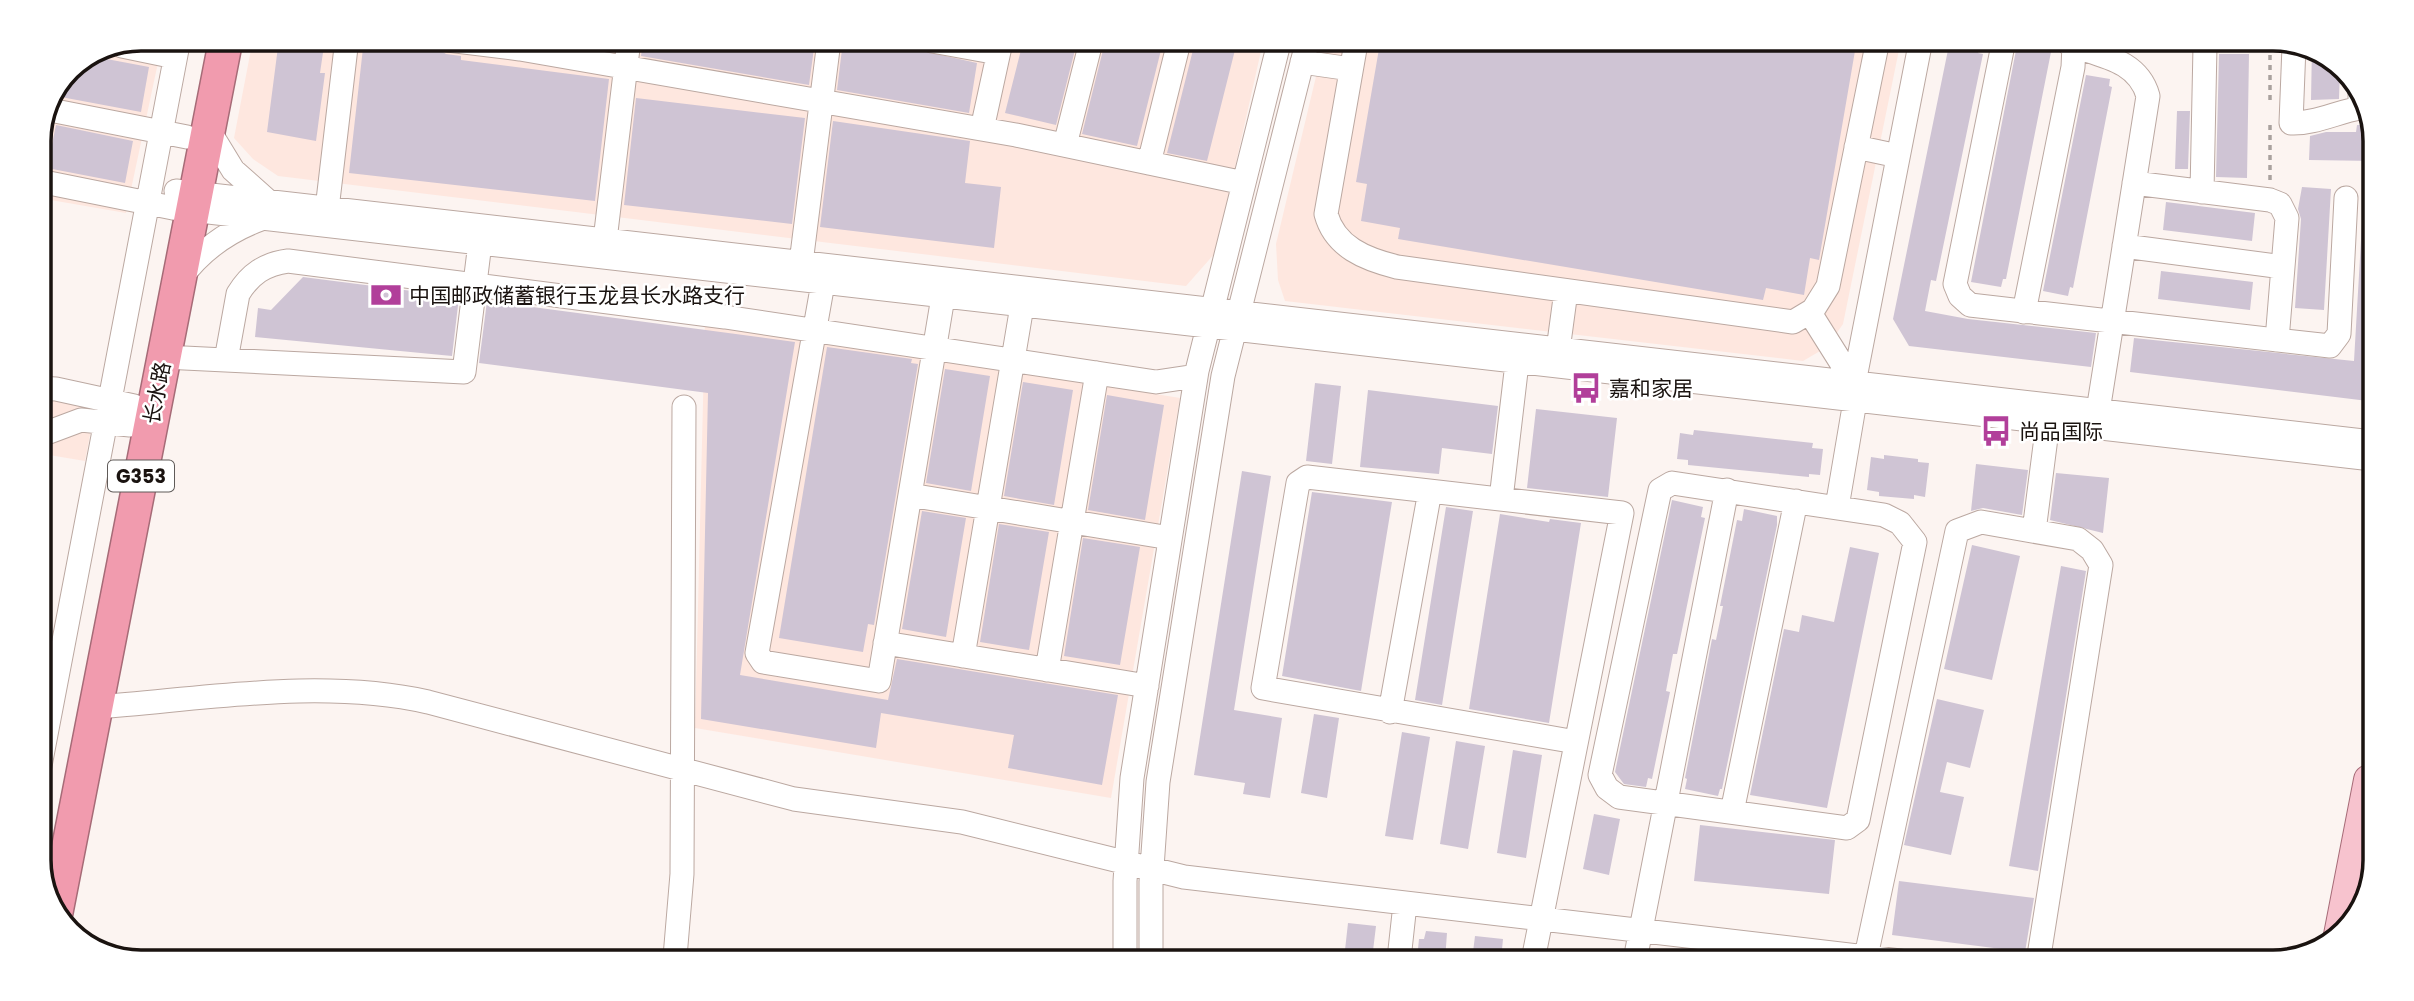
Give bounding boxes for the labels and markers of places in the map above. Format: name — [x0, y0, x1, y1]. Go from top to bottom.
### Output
bank icon: 中国邮政储蓄银行玉龙县长水路支行 — [369, 278, 403, 312]
place label: 中国邮政储蓄银行玉龙县长水路支行 — [409, 281, 745, 310]
bus stop icon: 嘉和家居 — [1569, 371, 1603, 405]
place label: 嘉和家居 — [1609, 374, 1693, 403]
bus stop icon: 尚品国际 — [1979, 414, 2013, 448]
place label: 尚品国际 — [2019, 417, 2103, 446]

